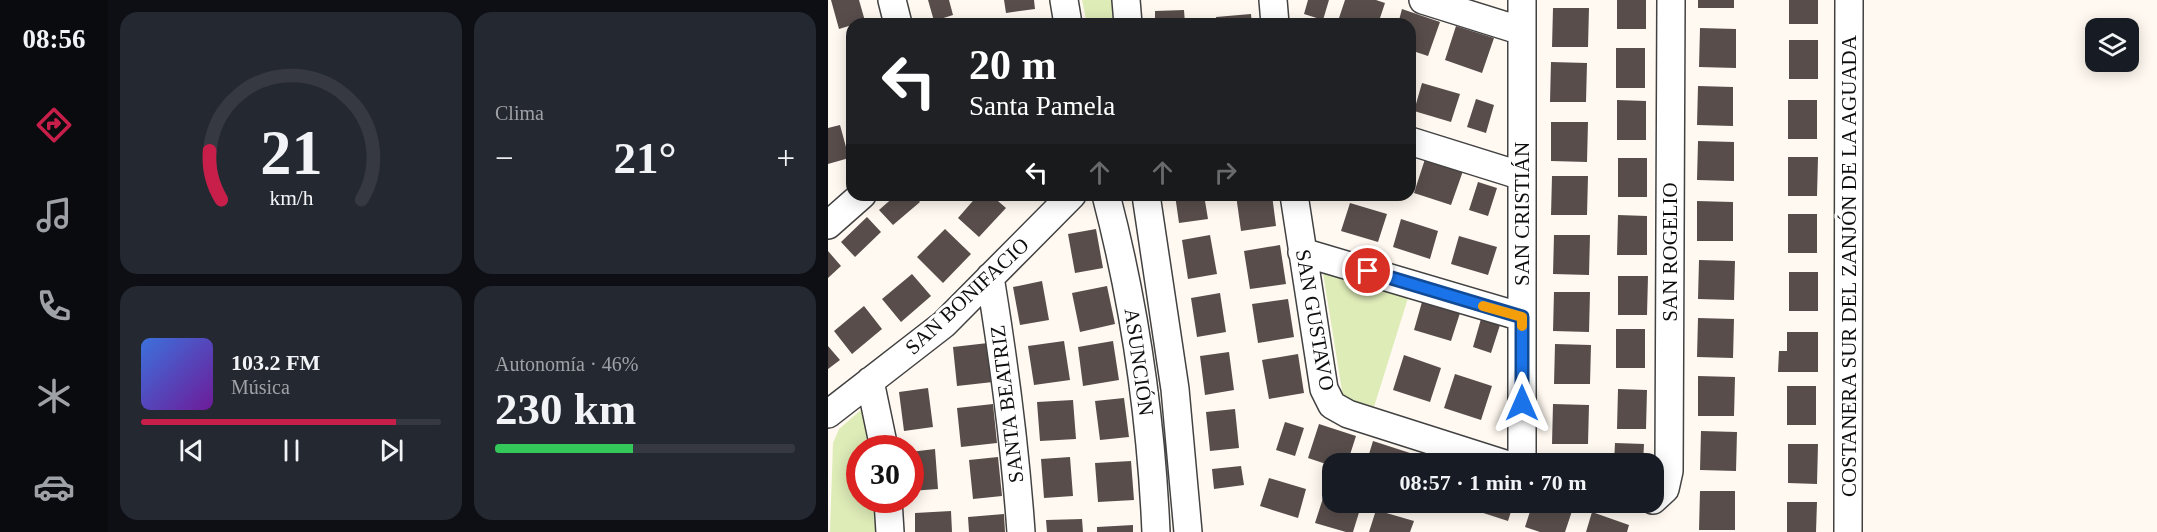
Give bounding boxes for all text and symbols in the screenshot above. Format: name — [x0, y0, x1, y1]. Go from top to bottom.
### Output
map controls — [2085, 18, 2139, 72]
button: layers — [2085, 18, 2139, 72]
text: 08:56 — [23, 24, 86, 54]
street label: COSTANERA SUR DEL ZANJÓN DE LA AGUADA — [1837, 34, 1861, 497]
icon: left — [870, 42, 948, 120]
text: 20 m — [969, 42, 1057, 88]
text: Santa Pamela — [969, 91, 1115, 121]
text: Clima — [495, 102, 544, 124]
icon: directions — [33, 104, 75, 146]
text: 21 — [260, 118, 322, 187]
text: 21° — [614, 133, 677, 183]
text: − — [495, 140, 514, 176]
text: + — [776, 140, 795, 176]
street label: SAN CRISTIÁN — [1510, 142, 1534, 286]
icon: left — [1020, 156, 1053, 189]
icon: ahead — [1083, 156, 1116, 189]
icon: ahead — [1146, 156, 1179, 189]
icon: right — [1209, 156, 1242, 189]
street label: SAN ROGELIO — [1658, 182, 1682, 322]
text: km/h — [269, 186, 313, 210]
icon: music — [33, 194, 75, 236]
street label: SAN BONIFACIO — [900, 233, 1034, 359]
pin — [1342, 245, 1393, 296]
street label: SAN GUSTAVO — [1291, 247, 1339, 393]
icon: arrive — [1351, 254, 1384, 287]
icon: phone — [33, 285, 75, 327]
street label: ASUNCIÓN — [1120, 307, 1158, 417]
street label: SANTA BEATRIZ — [985, 324, 1029, 484]
text: 103.2 FM — [231, 350, 320, 375]
text: Autonomía · 46% — [495, 353, 638, 375]
position arrow — [1490, 371, 1554, 435]
icon: climate — [33, 375, 75, 417]
text: Música — [231, 376, 290, 398]
text: 230 km — [495, 384, 636, 434]
icon: previous — [175, 434, 208, 467]
icon: pause — [275, 434, 308, 467]
icon: next — [375, 434, 408, 467]
speed limit sign: 30 — [846, 435, 924, 513]
icon: car — [33, 466, 75, 508]
text: 08:57 · 1 min · 70 m — [1400, 470, 1587, 495]

